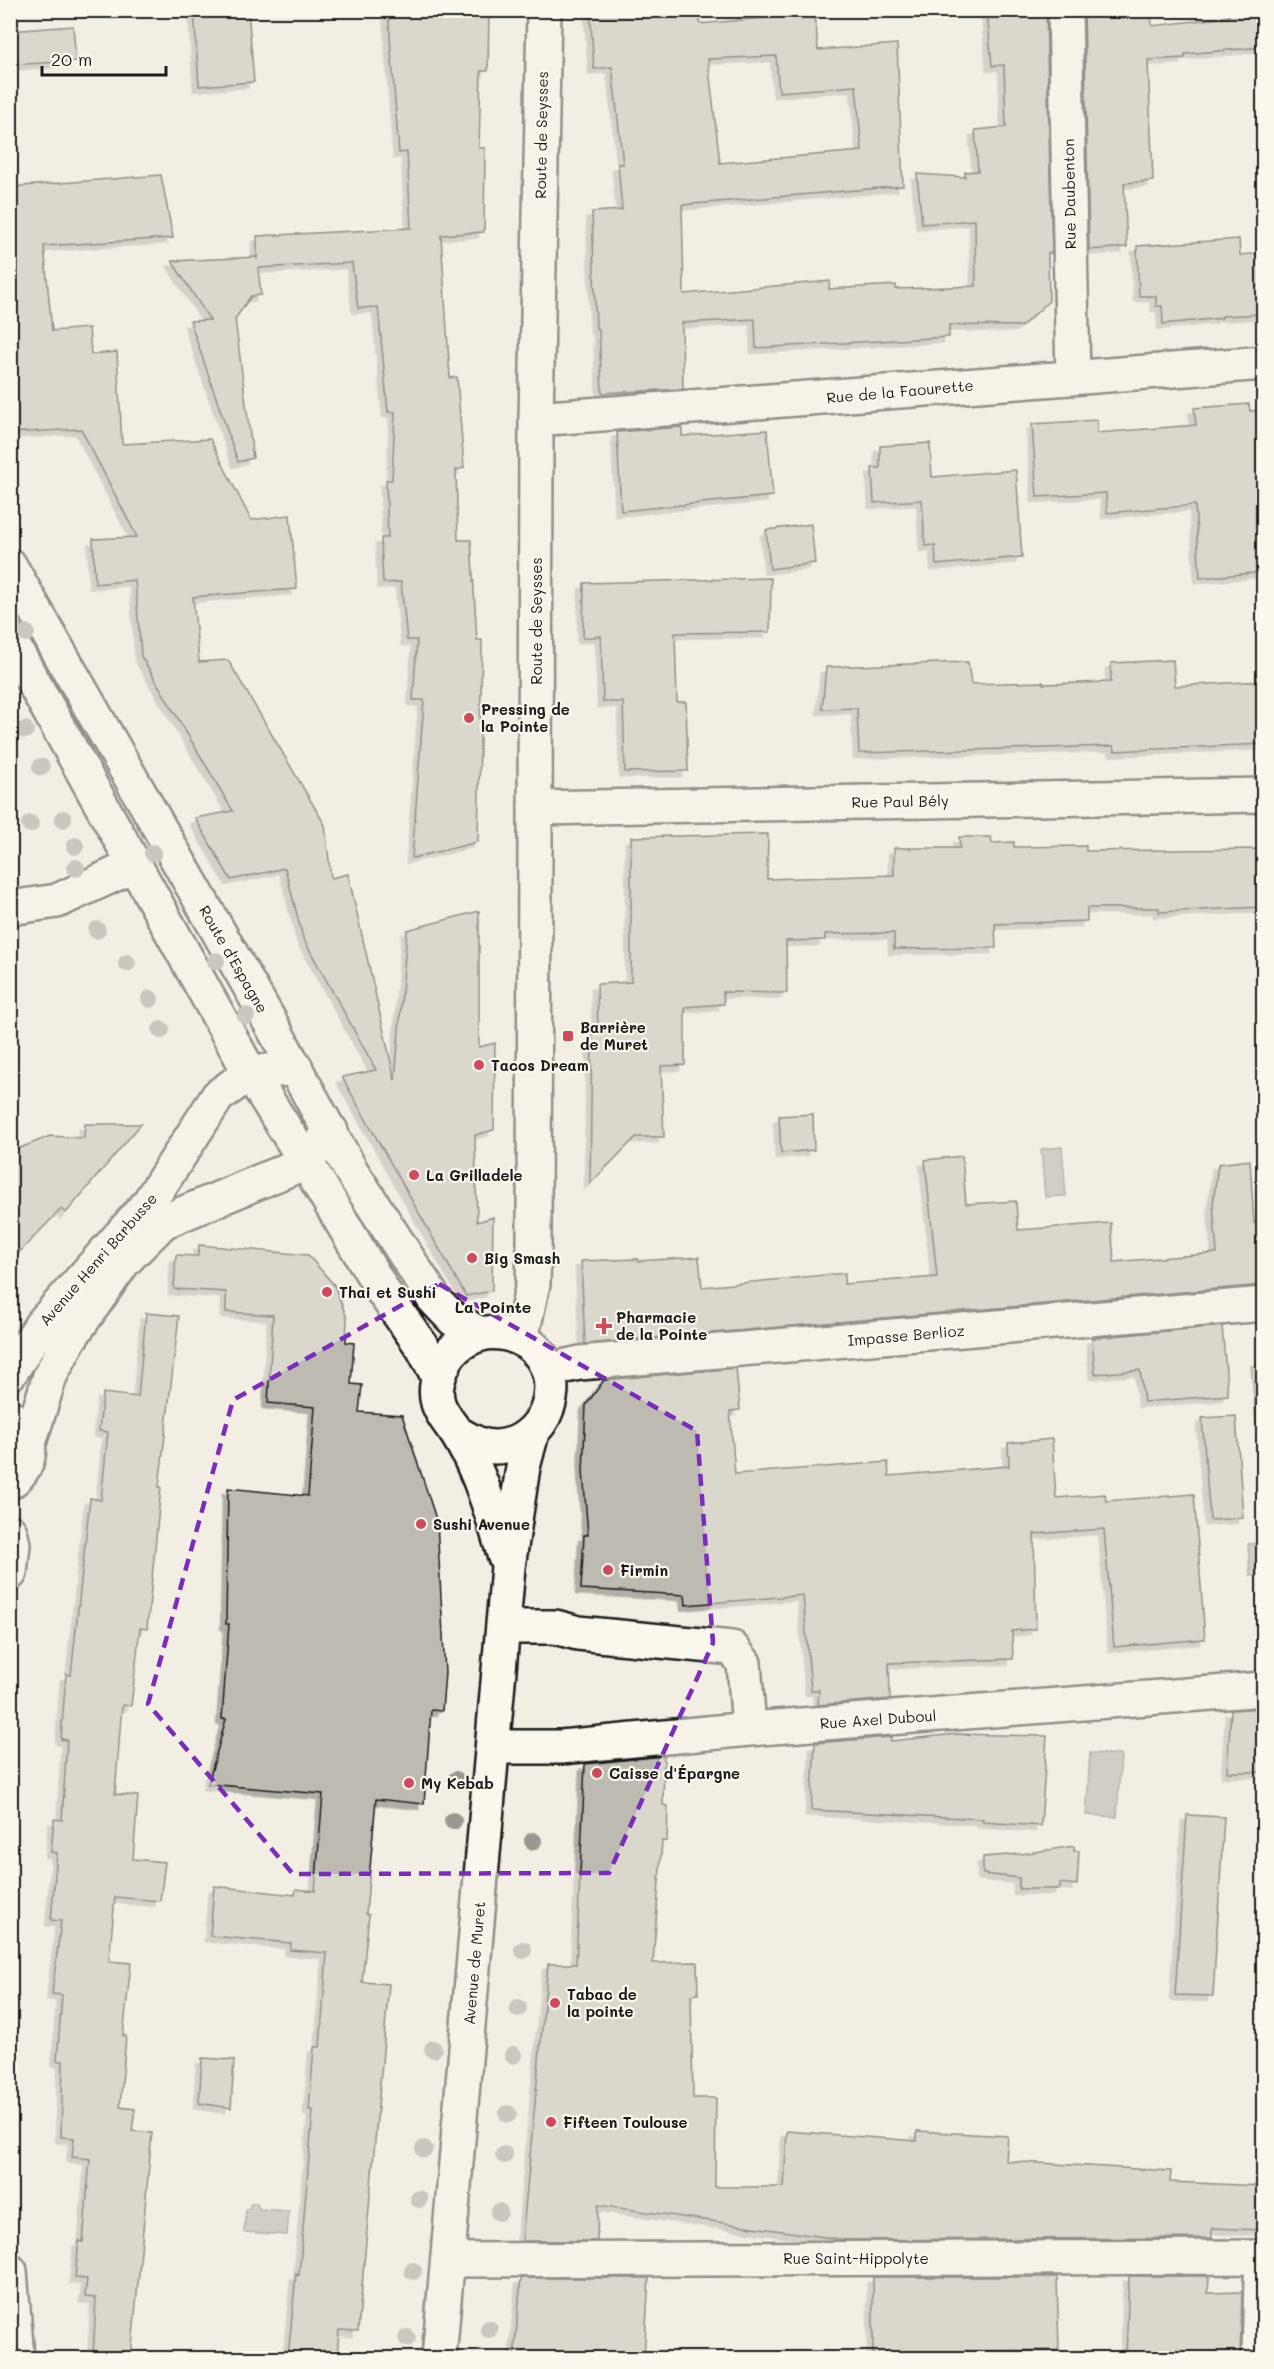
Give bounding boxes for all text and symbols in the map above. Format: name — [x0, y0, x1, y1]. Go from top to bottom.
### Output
scale bar — [42, 39, 166, 77]
text: 20 m — [51, 47, 92, 71]
street label: Route de Seysses — [530, 71, 552, 199]
street label: Rue Daubenton — [1058, 138, 1080, 250]
street label: Rue de la Faourette — [826, 375, 974, 407]
street label: Route de Seysses — [526, 557, 546, 685]
place label: Pressing de la Pointe — [481, 699, 570, 736]
marker: Pressing de la Pointe — [462, 711, 476, 725]
street label: Rue Paul Bély — [851, 790, 949, 812]
street label: Route d'Espagne — [195, 902, 273, 1016]
place label: Barrière de Muret — [580, 1017, 648, 1054]
marker: Barrière de Muret — [561, 1029, 575, 1043]
place label: Tacos Dream — [491, 1055, 589, 1075]
marker: Tacos Dream — [472, 1058, 486, 1072]
place label: La Grilladele — [426, 1165, 523, 1185]
marker: La Grilladele — [407, 1168, 421, 1182]
street label: Avenue Henri Barbusse — [35, 1188, 161, 1330]
place label: Big Smash — [484, 1248, 561, 1268]
marker: Big Smash — [465, 1251, 479, 1265]
place label: Thai et Sushi — [339, 1282, 437, 1302]
marker: Thai et Sushi — [320, 1285, 334, 1299]
district label: La Pointe — [455, 1296, 531, 1317]
place label: Pharmacie de la Pointe — [616, 1307, 707, 1344]
marker: Pharmacie de la Pointe — [597, 1319, 611, 1333]
street label: Impasse Berlioz — [847, 1320, 965, 1350]
place label: Sushi Avenue — [433, 1514, 530, 1534]
marker: Sushi Avenue — [414, 1517, 428, 1531]
place label: Firmin — [620, 1560, 668, 1580]
marker: Firmin — [601, 1563, 615, 1577]
street label: Rue Axel Duboul — [819, 1705, 937, 1733]
place label: Caisse d'Épargne — [609, 1763, 740, 1783]
marker: Caisse d'Épargne — [590, 1766, 604, 1780]
place label: My Kebab — [421, 1773, 494, 1793]
marker: My Kebab — [402, 1776, 416, 1790]
street label: Avenue de Muret — [459, 1900, 489, 2026]
place label: Tabac de la pointe — [567, 1984, 637, 2021]
marker: Tabac de la pointe — [548, 1996, 562, 2010]
place label: Fifteen Toulouse — [563, 2112, 688, 2132]
marker: Fifteen Toulouse — [544, 2115, 558, 2129]
street label: Rue Saint-Hippolyte — [783, 2248, 929, 2268]

